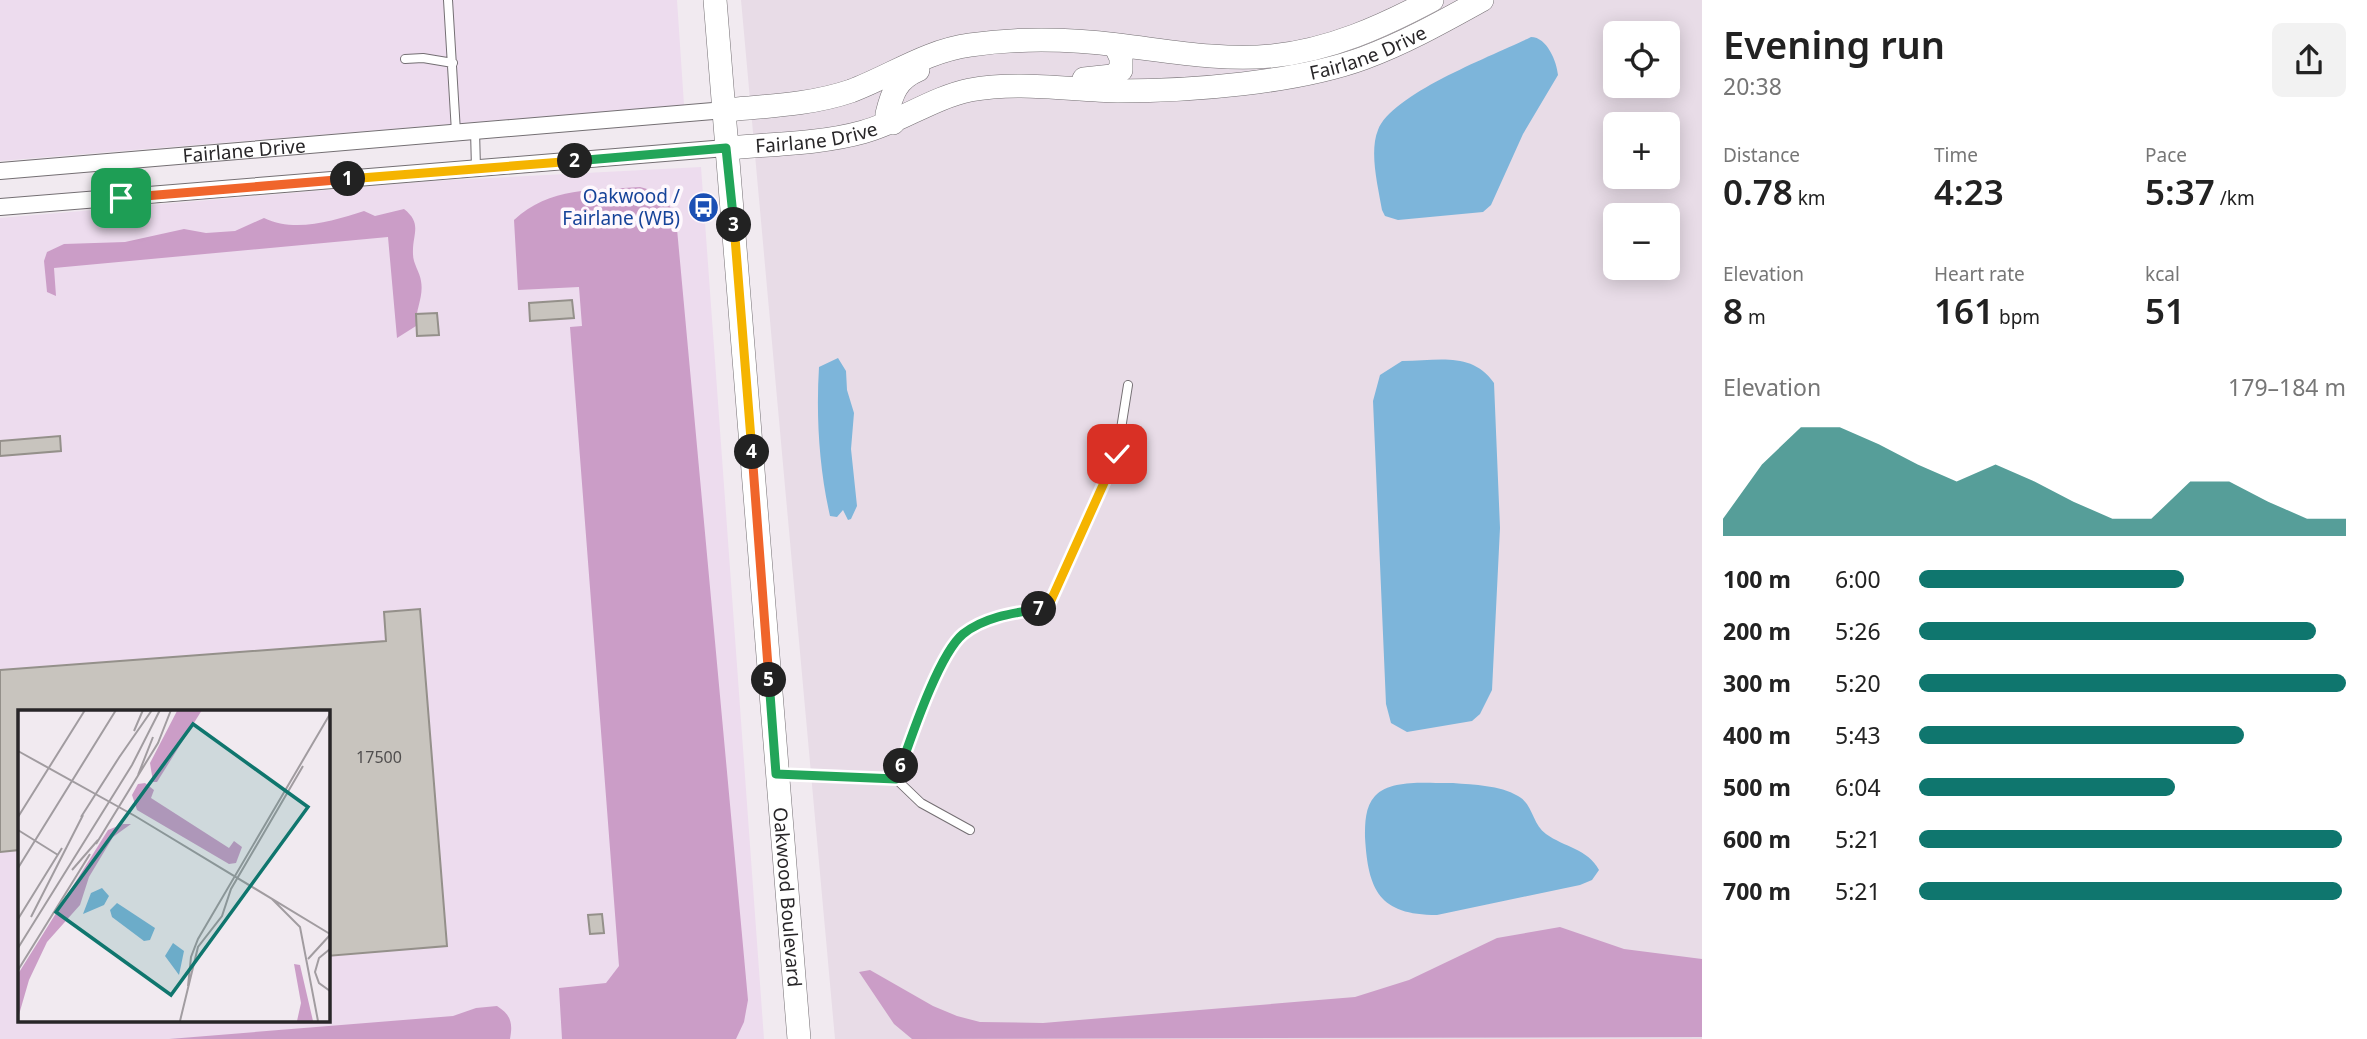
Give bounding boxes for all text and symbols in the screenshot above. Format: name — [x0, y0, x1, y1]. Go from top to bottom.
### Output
text: Evening run — [1723, 18, 1945, 70]
street label: Fairlane Drive — [1307, 19, 1431, 86]
map controls — [1603, 21, 1680, 280]
button: locate — [1603, 21, 1680, 98]
button: share — [2272, 23, 2346, 97]
text: 20:38 — [1723, 70, 1782, 102]
button: + — [1603, 112, 1680, 189]
street label: Fairlane Drive — [754, 115, 881, 159]
street label: Fairlane Drive — [182, 132, 307, 169]
text: Distance — [1723, 142, 1800, 168]
text: Time — [1934, 142, 1978, 168]
text: Pace — [2145, 142, 2187, 168]
pin: 2 — [558, 144, 592, 178]
text: 2 — [569, 147, 580, 173]
pin: 1 — [330, 162, 366, 196]
text: 1 — [342, 165, 353, 191]
pin — [91, 168, 151, 228]
text: 0.78 — [1723, 168, 1793, 215]
text: 4:23 — [1934, 168, 2004, 215]
text: 5:37 — [2145, 168, 2215, 215]
icon: arrive — [102, 179, 140, 217]
place label: Oakwood / Fairlane (WB) — [562, 183, 680, 231]
text: km — [1793, 185, 1826, 211]
text: /km — [2215, 185, 2255, 211]
bus stop icon: Oakwood / Fairlane (WB) — [686, 190, 720, 224]
button: − — [1603, 203, 1680, 280]
pin: 3 — [716, 208, 752, 243]
text: 3 — [728, 211, 739, 237]
text: Elevation — [1723, 261, 1804, 287]
text: Heart rate — [1934, 261, 2025, 287]
text: kcal — [2145, 261, 2180, 287]
text: 8 — [1723, 287, 1743, 334]
text: 161 — [1934, 287, 1994, 334]
text: 51 — [2145, 287, 2185, 334]
text: m — [1743, 304, 1766, 330]
text: bpm — [1994, 304, 2040, 330]
text: Elevation — [1723, 371, 1821, 403]
text: 179–184 m — [2228, 371, 2346, 403]
pin — [1087, 424, 1147, 484]
pin: 4 — [734, 434, 770, 470]
icon: check — [1098, 435, 1136, 473]
text: 4 — [746, 438, 757, 464]
text: 100 m — [1723, 563, 1791, 595]
text: 6:00 — [1835, 563, 1881, 595]
pin: 7 — [1021, 592, 1056, 626]
text: 7 — [1033, 595, 1044, 621]
text: 200 m — [1723, 615, 1791, 647]
text: 5:26 — [1835, 615, 1881, 647]
pin: 5 — [752, 662, 786, 698]
text: 5 — [763, 666, 774, 692]
text: 300 m — [1723, 667, 1791, 699]
text: 5:20 — [1835, 667, 1881, 699]
inset map — [18, 710, 329, 1021]
text: 400 m — [1723, 719, 1791, 751]
text: 5:43 — [1835, 719, 1881, 751]
house number: 17500 — [356, 746, 402, 768]
pin: 6 — [884, 748, 918, 784]
text: 6 — [895, 752, 906, 778]
text: 500 m — [1723, 771, 1791, 803]
text: 6:04 — [1835, 771, 1881, 803]
street label: Oakwood Boulevard — [767, 806, 808, 988]
text: 600 m — [1723, 823, 1791, 855]
text: 5:21 — [1835, 823, 1881, 855]
text: 700 m — [1723, 875, 1791, 907]
text: 5:21 — [1835, 875, 1881, 907]

